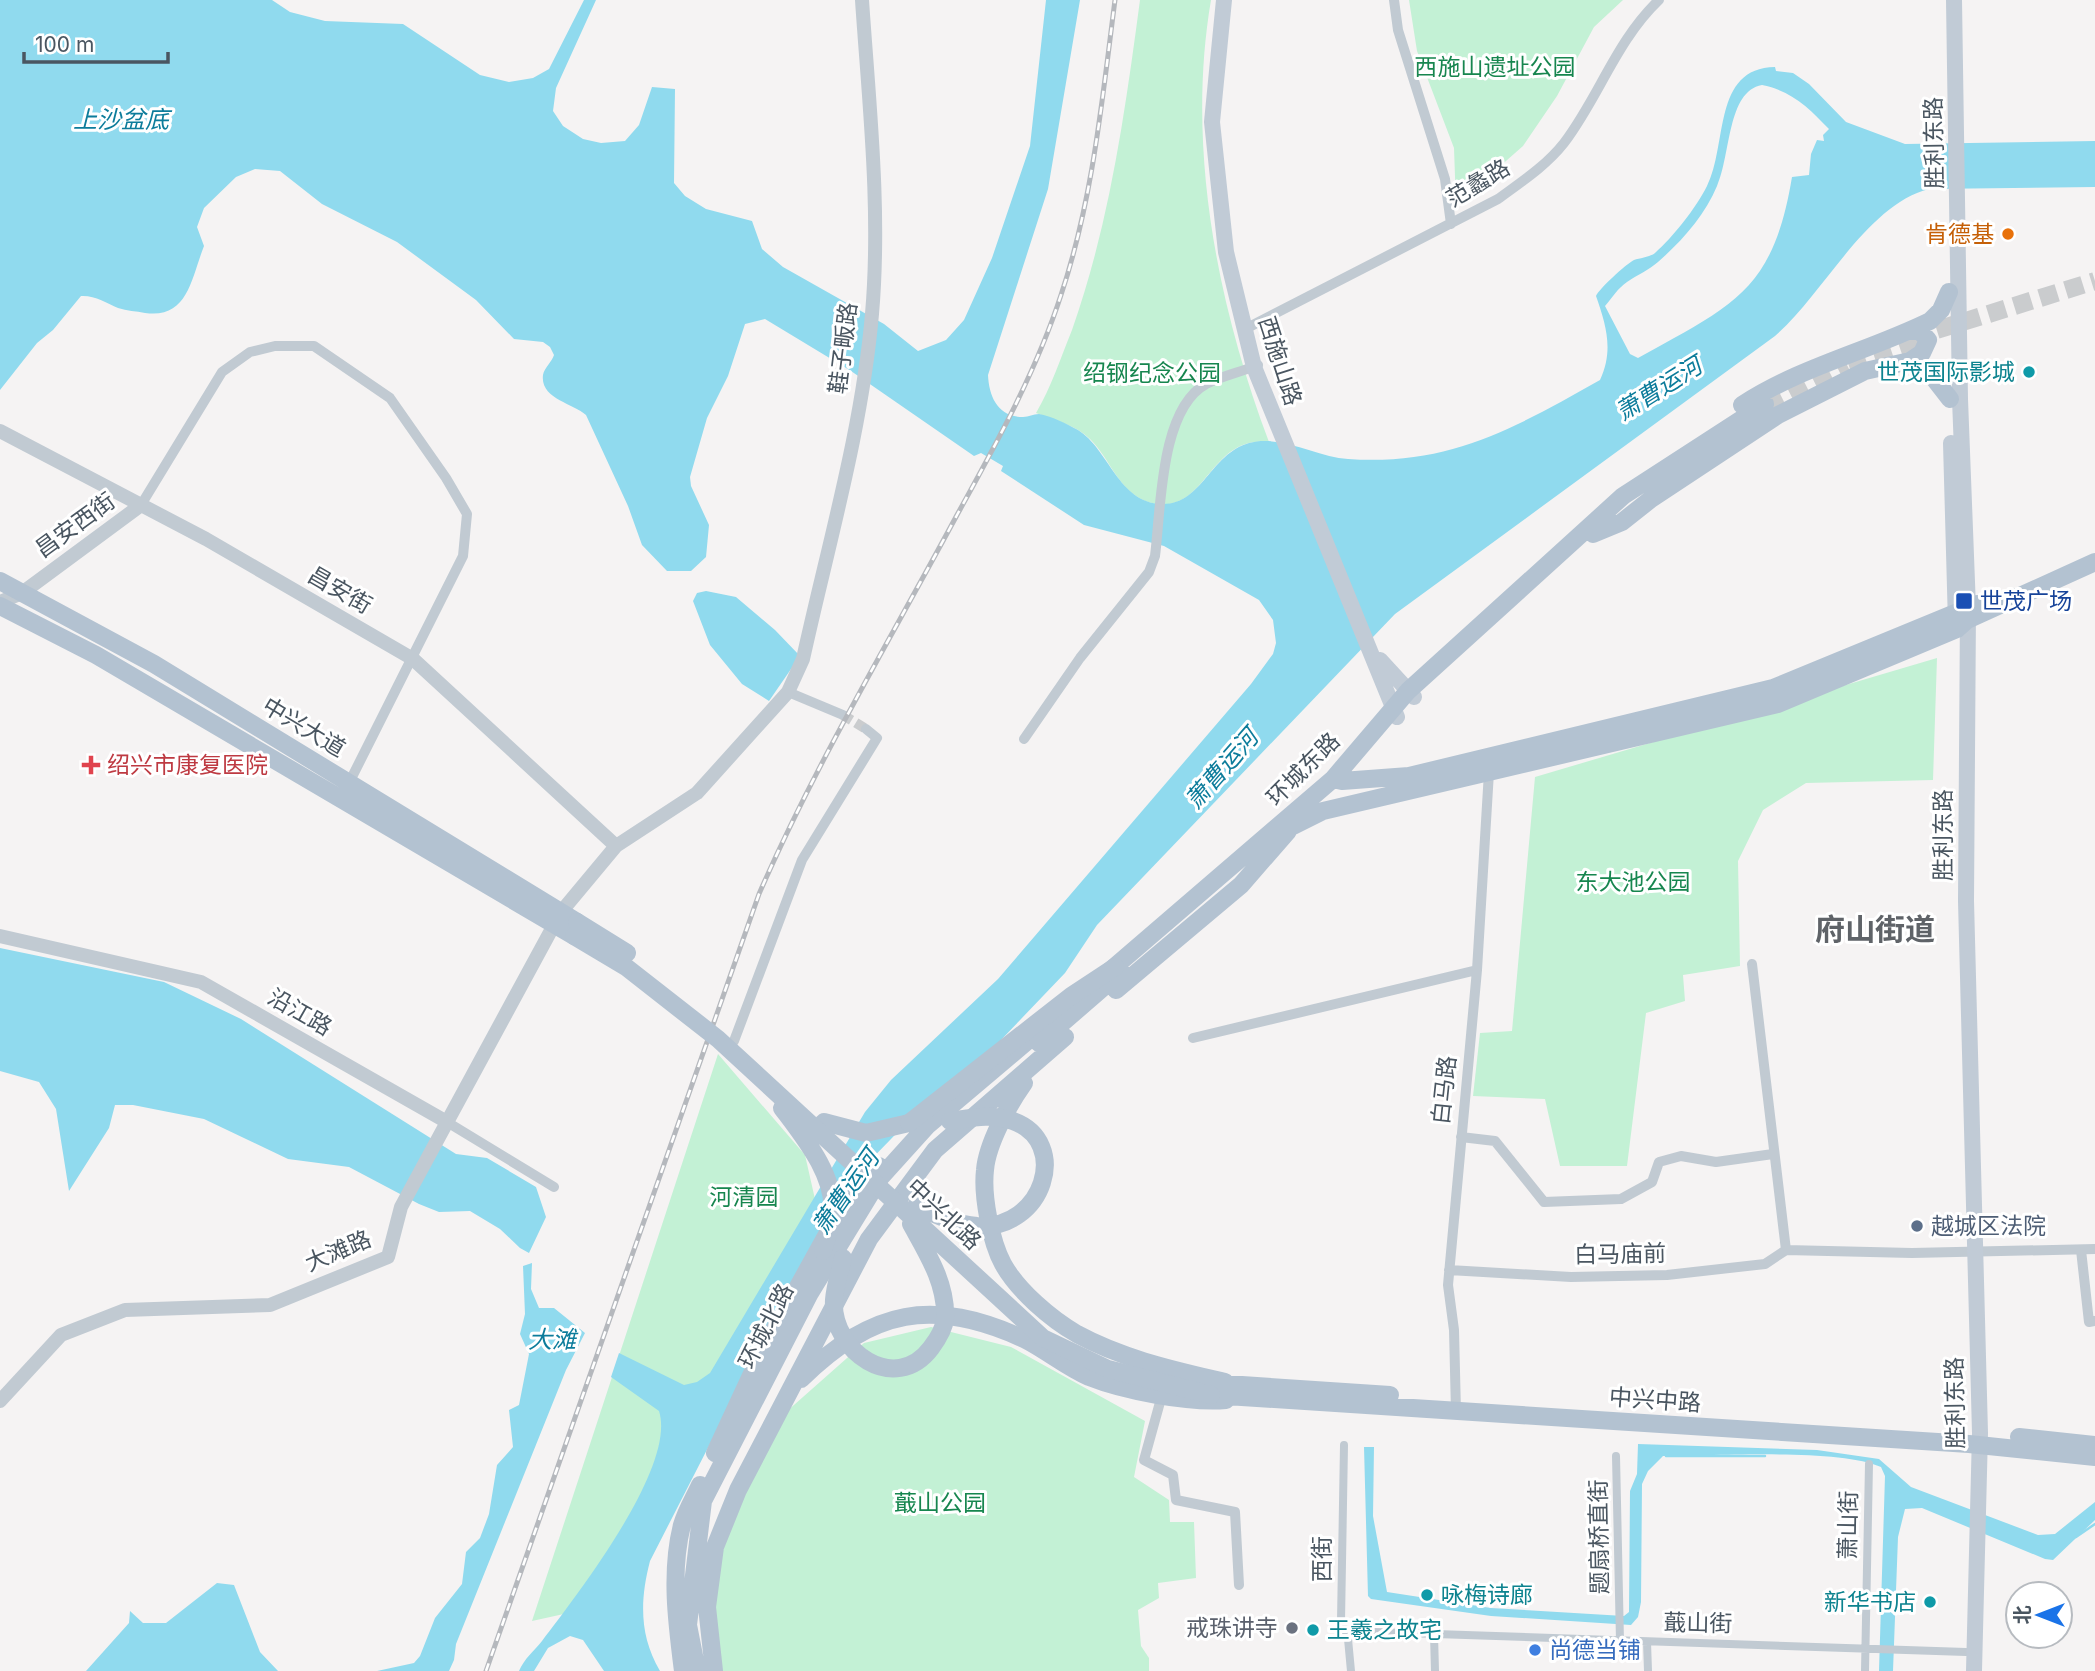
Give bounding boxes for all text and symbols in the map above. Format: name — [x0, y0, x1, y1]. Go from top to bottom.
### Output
scale bar — [24, 21, 168, 65]
text: 100 m — [35, 32, 94, 57]
park label: 西施山遗址公园 — [1415, 53, 1576, 81]
street label: 胜利东路 — [1919, 97, 1949, 189]
water label: 上沙盆底 — [73, 105, 173, 134]
street label: 范蠡路 — [1441, 153, 1515, 213]
place label: 肯德基 — [1925, 220, 1994, 248]
marker: 肯德基 — [2000, 226, 2016, 242]
street label: 鞋子畈路 — [823, 301, 863, 395]
street label: 西施山路 — [1252, 313, 1308, 409]
water label: 萧曹运河 — [1610, 349, 1711, 426]
place label: 世茂国际影城 — [1877, 358, 2015, 386]
park label: 绍钢纪念公园 — [1083, 359, 1221, 387]
marker: 世茂国际影城 — [2021, 364, 2037, 380]
street label: 昌安西街 — [30, 487, 120, 563]
street label: 昌安街 — [303, 561, 377, 619]
place label: 世茂广场 — [1980, 587, 2072, 615]
marker: 世茂广场 — [1954, 591, 1974, 611]
street label: 中兴大道 — [257, 691, 351, 763]
water label: 萧曹运河 — [1179, 720, 1267, 814]
street label: 环城东路 — [1261, 727, 1345, 811]
place label: 绍兴市康复医院 — [107, 751, 268, 779]
marker: 绍兴市康复医院 — [81, 755, 101, 775]
street label: 胜利东路 — [1929, 789, 1957, 881]
park label: 东大池公园 — [1576, 868, 1691, 896]
district label: 府山街道 — [1815, 911, 1935, 947]
street label: 沿江路 — [263, 983, 337, 1041]
street label: 白马路 — [1426, 1054, 1462, 1126]
water label: 萧曹运河 — [806, 1141, 887, 1239]
street label: 中兴北路 — [901, 1172, 987, 1256]
park label: 河清园 — [710, 1183, 779, 1211]
place label: 越城区法院 — [1931, 1212, 2046, 1240]
marker: 越城区法院 — [1909, 1218, 1925, 1234]
street label: 大滩路 — [301, 1225, 375, 1277]
street label: 白马庙前 — [1574, 1239, 1666, 1269]
street label: 环城北路 — [733, 1279, 799, 1373]
water label: 大滩 — [528, 1325, 579, 1354]
street label: 胜利东路 — [1940, 1357, 1970, 1449]
street label: 中兴中路 — [1608, 1383, 1702, 1417]
street label: 题扇桥直街 — [1584, 1479, 1614, 1595]
park label: 蕺山公园 — [894, 1489, 986, 1517]
street label: 萧山街 — [1833, 1490, 1863, 1560]
street label: 西街 — [1308, 1536, 1336, 1582]
north arrow — [2004, 1580, 2074, 1650]
place label: 咏梅诗廊 — [1441, 1581, 1533, 1609]
marker: 咏梅诗廊 — [1419, 1587, 1435, 1603]
place label: 新华书店 — [1824, 1588, 1916, 1616]
marker: 新华书店 — [1922, 1594, 1938, 1610]
text: 北 — [2011, 1605, 2034, 1625]
street label: 蕺山街 — [1663, 1608, 1733, 1638]
place label: 戒珠讲寺 — [1186, 1614, 1278, 1642]
place label: 王羲之故宅 — [1327, 1616, 1442, 1644]
marker: 戒珠讲寺 — [1284, 1620, 1300, 1636]
marker: 王羲之故宅 — [1305, 1622, 1321, 1638]
place label: 尚德当铺 — [1549, 1636, 1641, 1664]
marker: 尚德当铺 — [1527, 1642, 1543, 1658]

